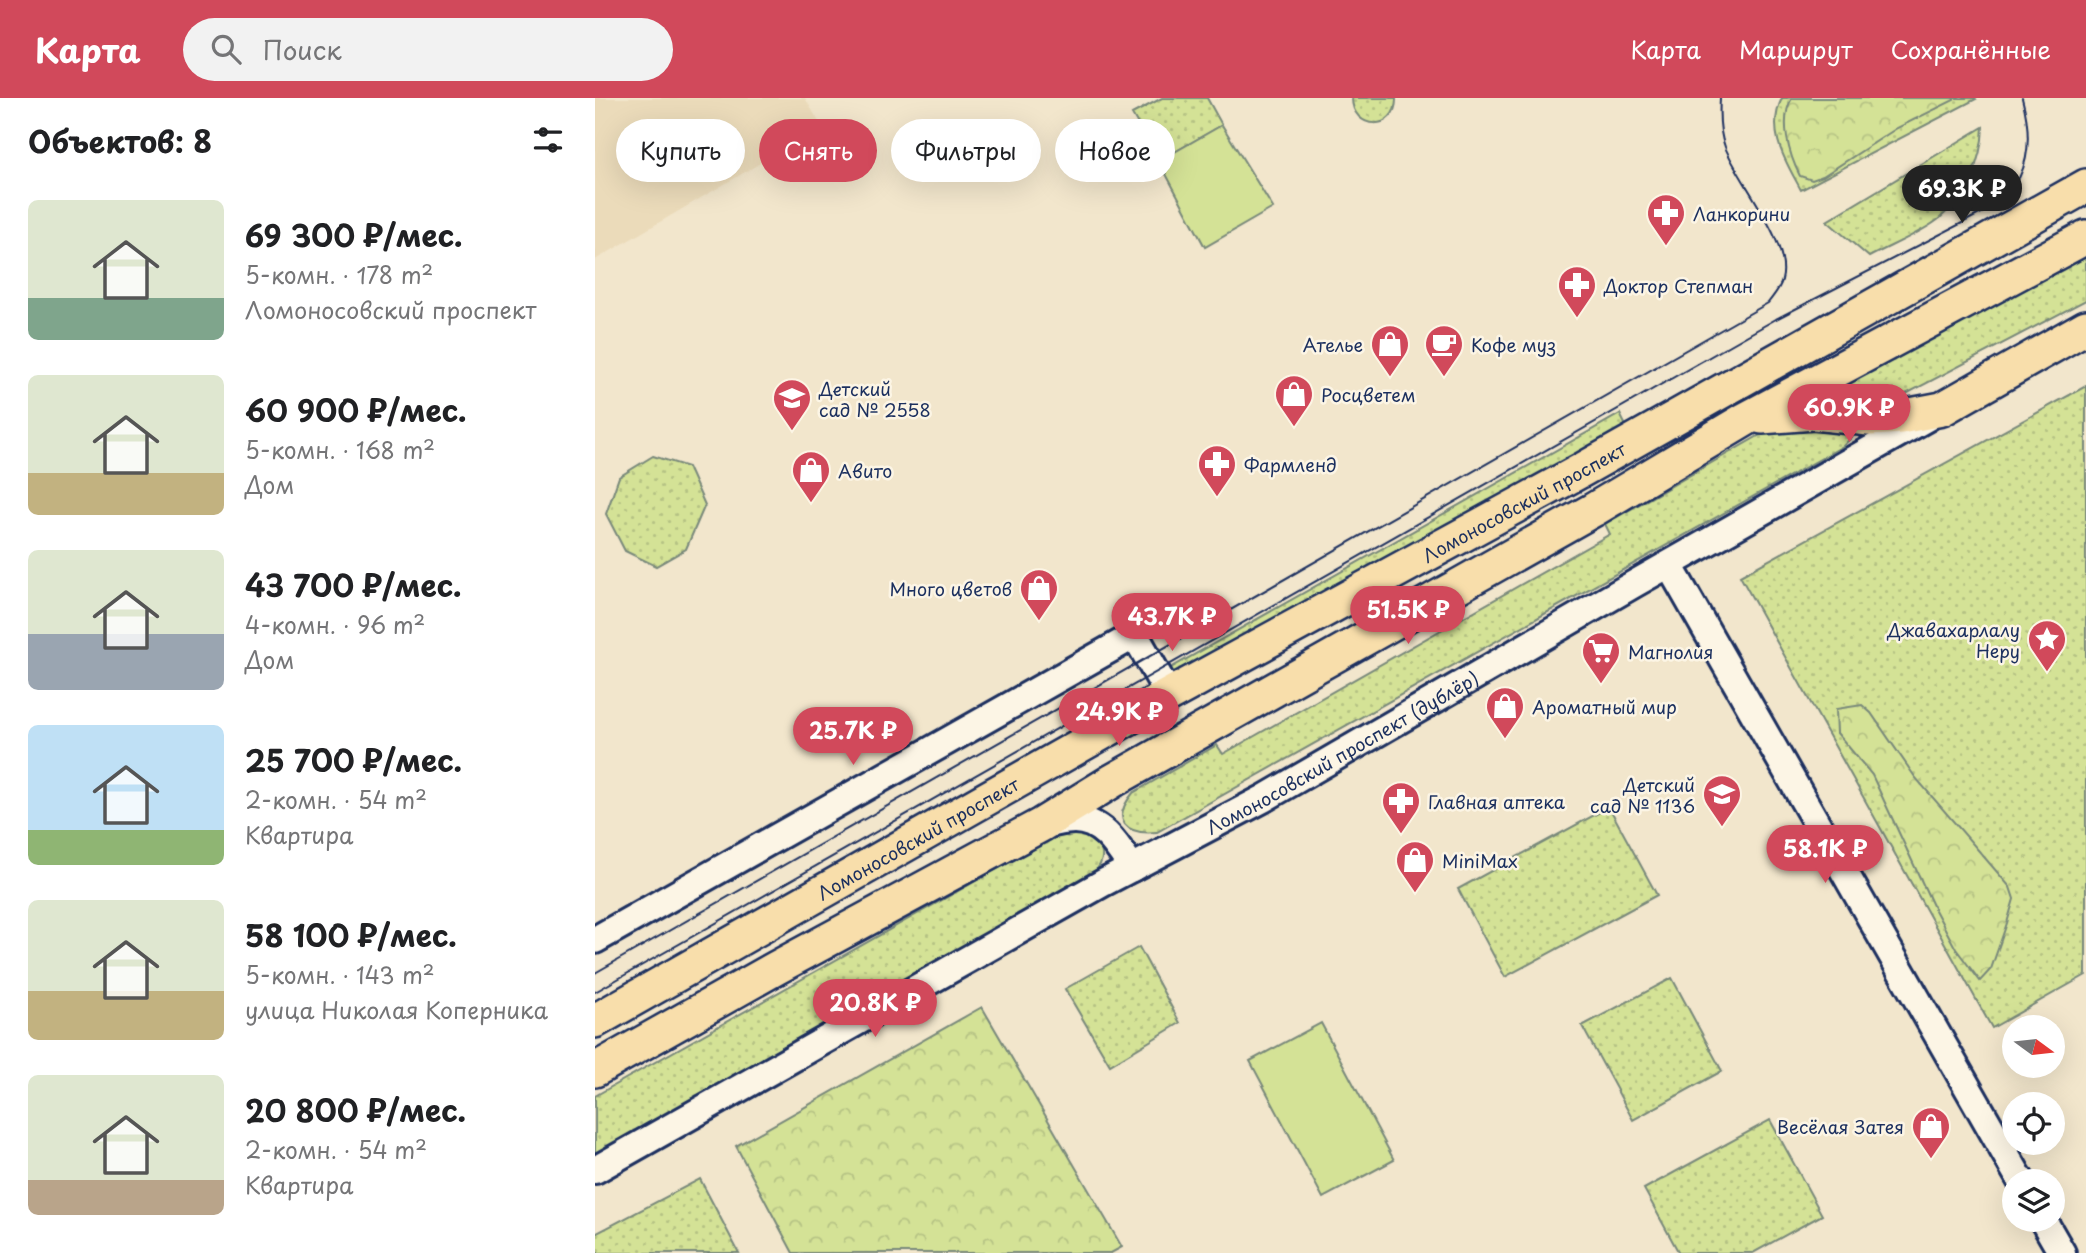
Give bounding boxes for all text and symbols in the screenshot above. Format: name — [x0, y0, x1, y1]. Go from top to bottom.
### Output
search box — [183, 18, 673, 81]
text: Карта — [35, 24, 141, 74]
icon: search — [207, 30, 245, 68]
text: Поиск — [263, 30, 342, 69]
text: Карта — [1630, 31, 1701, 67]
text: Маршрут — [1739, 31, 1853, 67]
text: Сохранённые — [1891, 31, 2051, 67]
text: Объектов: 8 — [28, 118, 212, 163]
chip: Купить — [616, 119, 745, 182]
chip: Снять — [759, 119, 877, 182]
chip: Фильтры — [891, 119, 1041, 182]
chip: Новое — [1055, 119, 1175, 182]
icon: filters — [529, 121, 567, 159]
pin: 69.3K ₽ — [1897, 166, 2027, 225]
text: 69.3K ₽ — [1918, 170, 2006, 205]
pharmacy icon: Ланкорини — [1645, 192, 1687, 247]
place label: Ланкорини — [1693, 200, 1790, 227]
text: 69 300 ₽/мес. — [245, 212, 463, 257]
icon: home — [84, 228, 168, 312]
text: 5-комн. · 178 m² — [245, 257, 433, 292]
pharmacy icon: Доктор Степман — [1556, 264, 1598, 319]
place label: Доктор Степман — [1603, 272, 1753, 299]
text: Ломоносовский проспект — [245, 292, 536, 327]
shop icon: Ателье — [1369, 323, 1411, 378]
cafe icon: Кофе муз — [1423, 323, 1465, 378]
place label: Ателье — [1303, 331, 1363, 358]
place label: Кофе муз — [1471, 331, 1556, 358]
shop icon: Росцветем — [1273, 373, 1315, 428]
place label: Детский сад № 2558 — [818, 375, 931, 423]
school or university icon: Детский сад № 2558 — [771, 377, 813, 432]
place label: Росцветем — [1321, 381, 1415, 408]
pin: 60.9K ₽ — [1784, 384, 1914, 444]
text: 60 900 ₽/мес. — [245, 387, 467, 432]
text: 60.9K ₽ — [1804, 389, 1895, 424]
icon: home — [84, 403, 168, 487]
text: 5-комн. · 168 m² — [245, 432, 435, 467]
street label: Ломоносовский проспект — [1417, 435, 1630, 568]
pharmacy icon: Фармленд — [1196, 443, 1238, 498]
shop icon: Авито — [790, 449, 832, 504]
place label: Фармленд — [1244, 451, 1337, 478]
place label: Авито — [838, 457, 892, 484]
text: Дом — [245, 467, 294, 502]
text: 43 700 ₽/мес. — [245, 562, 462, 607]
shop icon: Много цветов — [1018, 567, 1060, 622]
place label: Много цветов — [889, 575, 1012, 602]
icon: home — [84, 578, 168, 662]
pin: 51.5K ₽ — [1343, 587, 1473, 646]
text: 51.5K ₽ — [1366, 591, 1450, 626]
pin: 43.7K ₽ — [1107, 594, 1237, 653]
text: 43.7K ₽ — [1128, 598, 1216, 633]
text: 4-комн. · 96 m² — [245, 607, 425, 642]
place label: Джавахарлалу Неру — [1886, 616, 2020, 664]
place icon: Джавахарлалу Неру — [2026, 618, 2068, 673]
supermarket icon: Магнолия — [1580, 630, 1622, 685]
place label: Магнолия — [1628, 638, 1713, 665]
text: Дом — [245, 642, 294, 677]
street label: Ломоносовский проспект (дублёр) — [1201, 664, 1483, 840]
shop icon: Ароматный мир — [1484, 685, 1526, 740]
pin: 24.9K ₽ — [1054, 688, 1184, 748]
text: 24.9K ₽ — [1075, 693, 1163, 728]
place label: Ароматный мир — [1532, 693, 1677, 720]
pin: 25.7K ₽ — [788, 708, 918, 767]
text: 25.7K ₽ — [809, 712, 897, 747]
text: 25 700 ₽/мес. — [245, 737, 462, 782]
icon: home — [84, 753, 168, 837]
street label: Ломоносовский проспект — [812, 770, 1024, 906]
place label: Детский сад № 1136 — [1590, 771, 1695, 819]
school or university icon: Детский сад № 1136 — [1701, 773, 1743, 828]
pharmacy icon: Главная аптека — [1380, 780, 1422, 835]
text: 2-комн. · 54 m² — [245, 782, 427, 817]
place label: Главная аптека — [1428, 788, 1566, 815]
text: Квартира — [245, 817, 353, 852]
pin: 58.1K ₽ — [1760, 826, 1890, 885]
text: 58.1K ₽ — [1782, 830, 1868, 865]
shop icon: MiniMax — [1394, 839, 1436, 894]
place label: MiniMax — [1442, 847, 1518, 874]
text: 58 100 ₽/мес. — [245, 912, 457, 957]
icon: home — [84, 928, 168, 1012]
text: 5-комн. · 143 m² — [245, 957, 435, 992]
pin: 20.8K ₽ — [810, 979, 940, 1039]
text: 20.8K ₽ — [829, 984, 921, 1019]
text: улица Николая Коперника — [245, 992, 548, 1027]
north arrow — [2002, 1015, 2065, 1078]
map controls — [2002, 1015, 2065, 1232]
text: 20 800 ₽/мес. — [245, 1087, 466, 1132]
button: locate — [2002, 1092, 2065, 1155]
icon: home — [84, 1103, 168, 1187]
shop icon: Весёлая Затея — [1910, 1105, 1952, 1160]
place label: Весёлая Затея — [1777, 1113, 1904, 1140]
text: 2-комн. · 54 m² — [245, 1132, 427, 1167]
text: Квартира — [245, 1167, 353, 1202]
button: layers — [2002, 1169, 2065, 1232]

